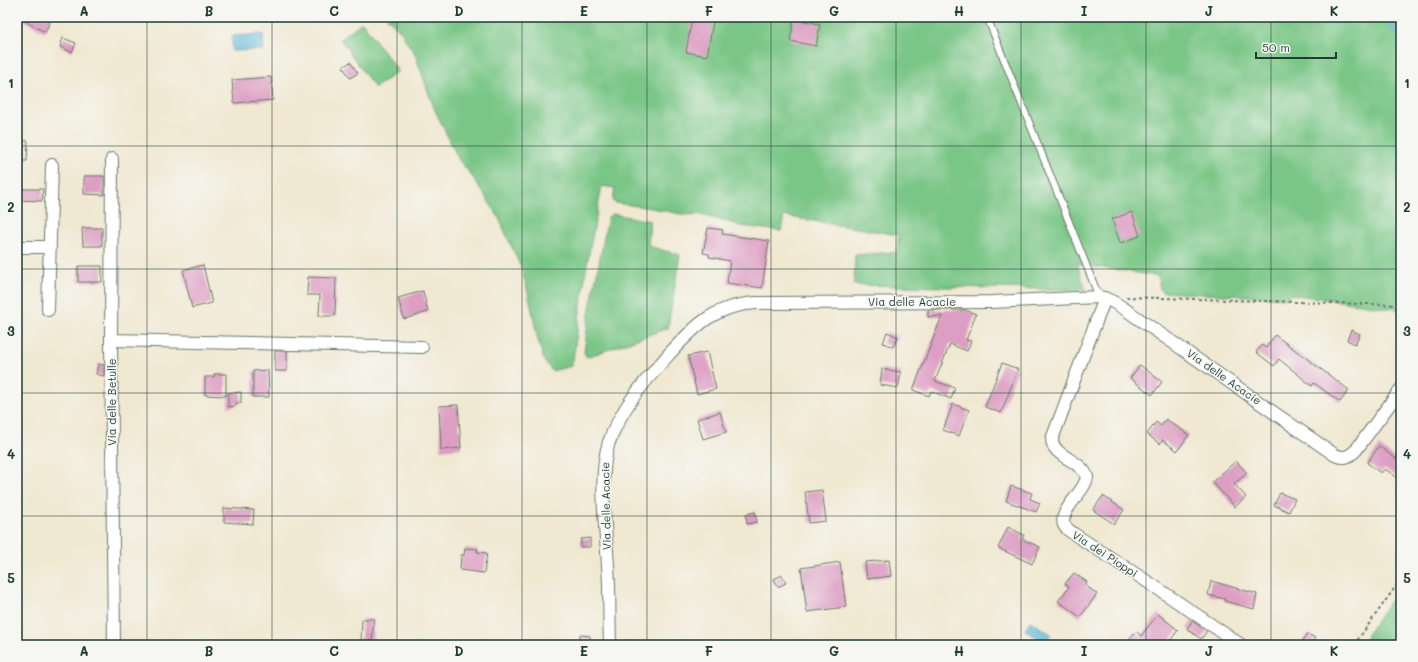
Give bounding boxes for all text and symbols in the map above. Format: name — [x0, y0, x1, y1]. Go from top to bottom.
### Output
text: A — [79, 2, 89, 19]
text: B — [205, 2, 214, 19]
text: C — [329, 2, 339, 19]
text: D — [454, 2, 464, 19]
text: E — [580, 2, 588, 19]
text: F — [705, 2, 713, 19]
text: G — [829, 2, 839, 19]
text: H — [954, 2, 964, 19]
text: I — [1081, 2, 1088, 19]
text: J — [1205, 2, 1213, 19]
text: K — [1330, 2, 1339, 19]
scale bar — [1256, 34, 1336, 60]
text: 50 m — [1262, 39, 1290, 55]
text: 1 — [8, 74, 14, 91]
text: 1 — [1404, 74, 1410, 91]
text: 2 — [7, 198, 15, 215]
text: 2 — [1403, 198, 1411, 215]
street label: Via delle Acacie — [868, 294, 956, 309]
text: 3 — [7, 322, 15, 339]
text: 3 — [1403, 322, 1411, 339]
street label: Via delle Acacie — [1184, 345, 1265, 408]
street label: Via delle Betulle — [104, 358, 119, 446]
text: 4 — [7, 445, 15, 462]
text: 4 — [1403, 445, 1411, 462]
street label: Via delle Acacie — [597, 462, 614, 550]
street label: Via dei Pioppi — [1070, 527, 1141, 580]
text: 5 — [7, 569, 15, 586]
text: 5 — [1403, 569, 1411, 586]
text: A — [79, 642, 89, 659]
text: B — [205, 642, 214, 659]
text: C — [329, 642, 339, 659]
text: D — [454, 642, 464, 659]
text: E — [580, 642, 588, 659]
text: F — [705, 642, 713, 659]
text: G — [829, 642, 839, 659]
text: H — [954, 642, 964, 659]
text: I — [1081, 642, 1088, 659]
text: J — [1205, 642, 1213, 659]
text: K — [1330, 642, 1339, 659]

